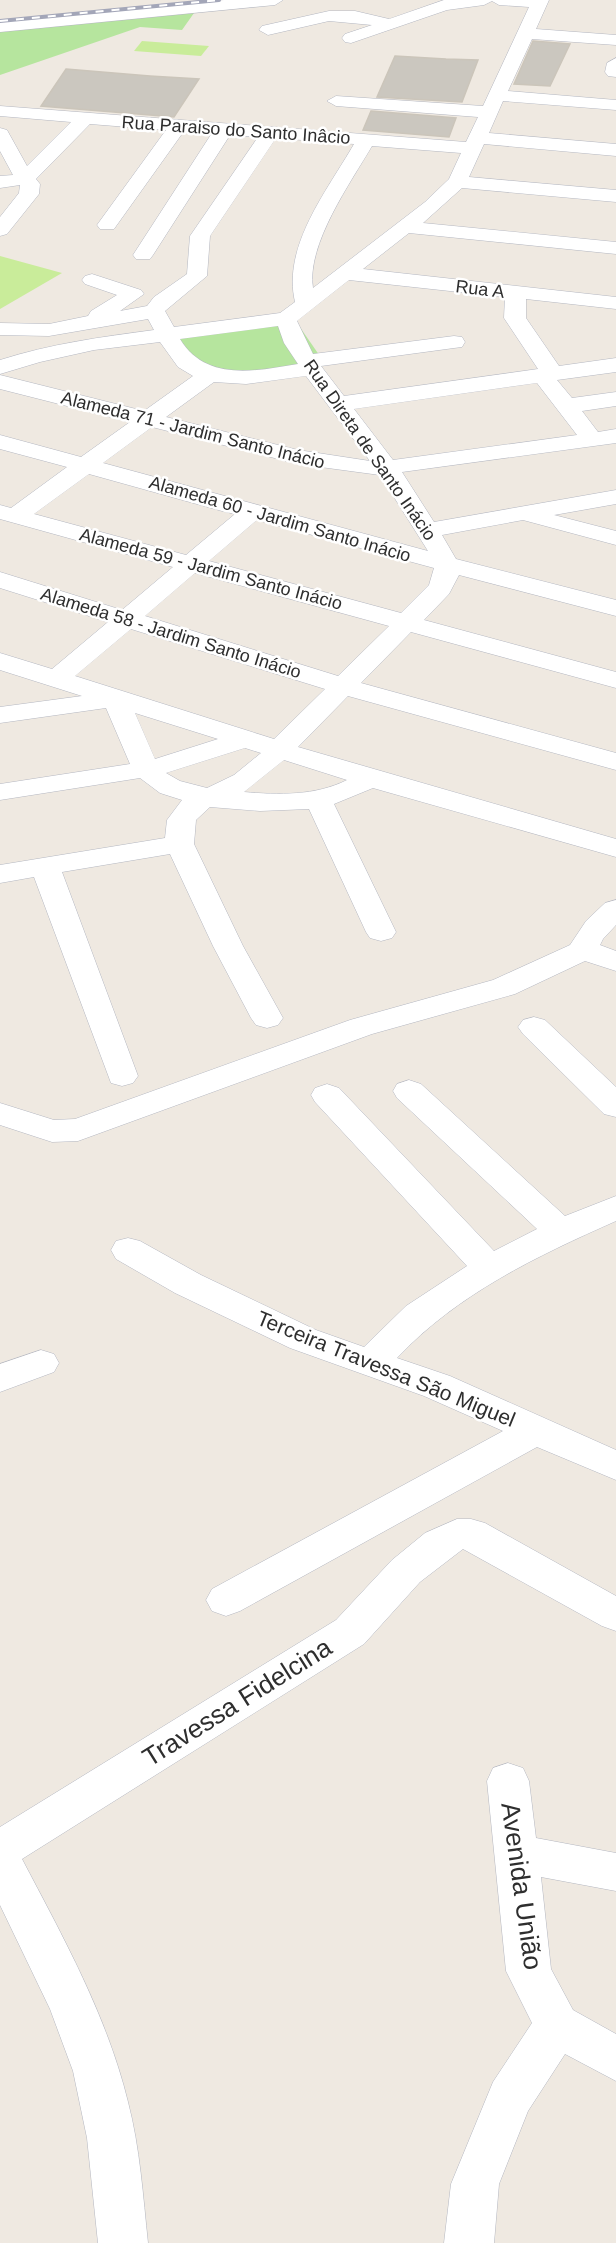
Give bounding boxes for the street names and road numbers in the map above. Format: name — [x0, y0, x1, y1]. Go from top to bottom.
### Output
street label: Rua Paraiso do Santo Inâcio — [121, 112, 351, 148]
street label: Rua A — [454, 276, 506, 302]
street label: Rua Direta de Santo Inácio — [300, 356, 440, 544]
street label: Alameda 71 - Jardim Santo Inácio — [59, 387, 327, 473]
street label: Alameda 60 - Jardim Santo Inácio — [147, 472, 413, 566]
street label: Alameda 59 - Jardim Santo Inácio — [77, 524, 345, 614]
street label: Alameda 58 - Jardim Santo Inácio — [38, 584, 304, 682]
street label: Terceira Travessa São Miguel — [254, 1306, 519, 1431]
street label: Travessa Fidelcina — [137, 1631, 338, 1772]
street label: Avenida União — [495, 1800, 549, 1972]

